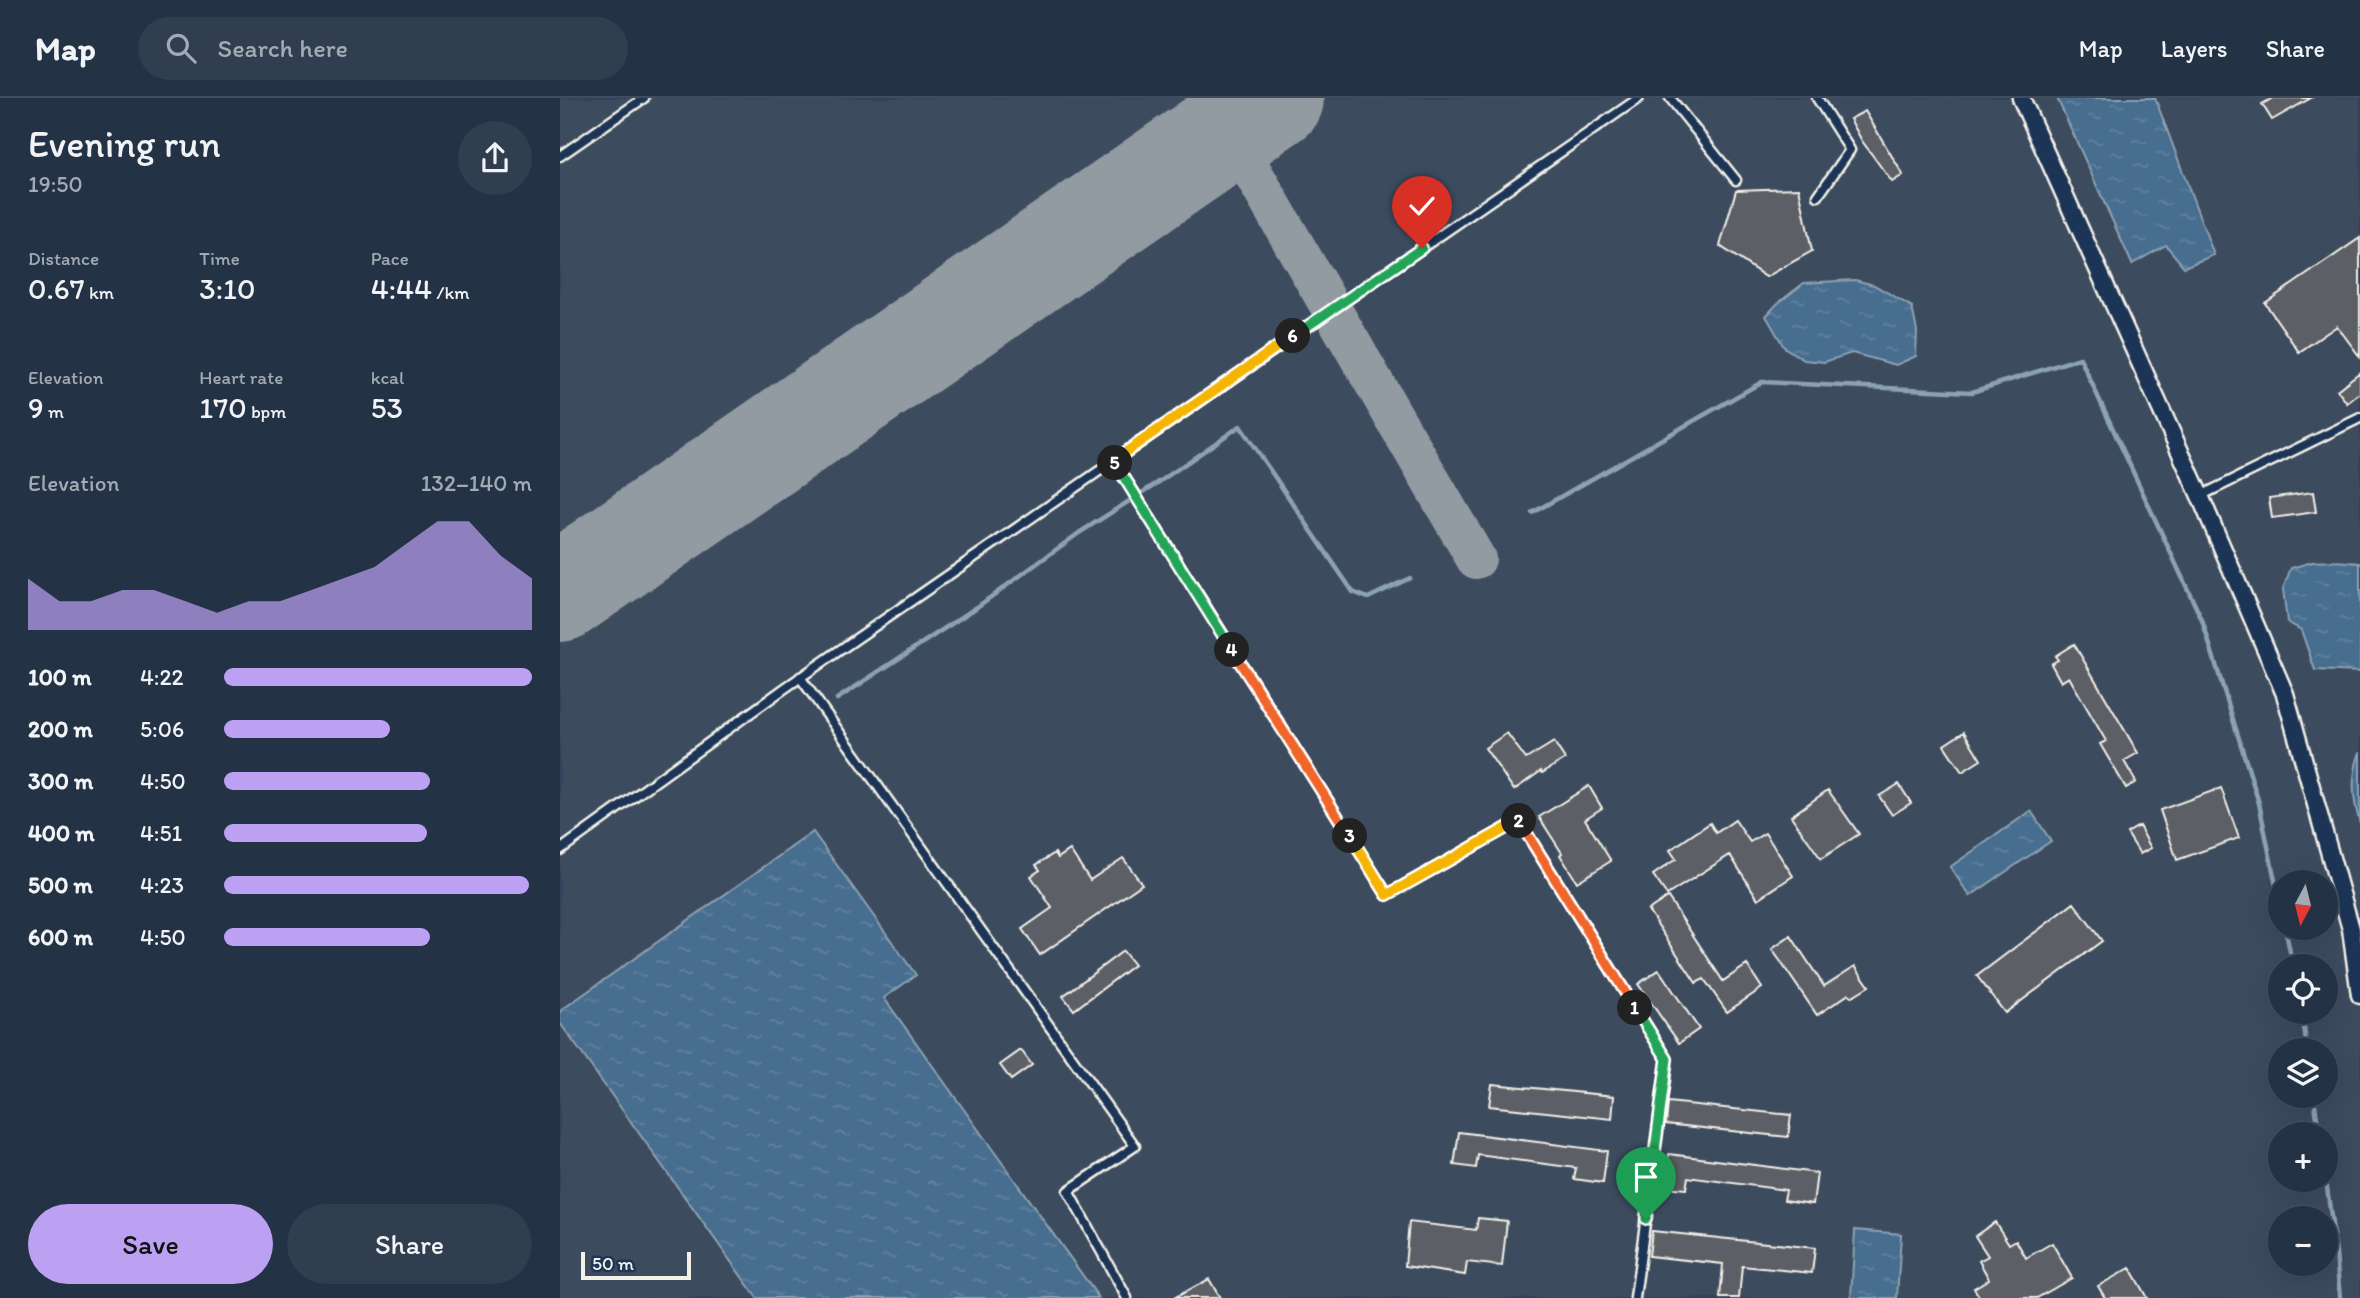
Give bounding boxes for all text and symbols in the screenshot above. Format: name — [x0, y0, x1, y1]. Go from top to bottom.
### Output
search box — [138, 17, 628, 80]
text: Map — [35, 29, 96, 68]
icon: search — [162, 29, 200, 67]
text: Search here — [218, 32, 348, 64]
text: Map — [2079, 34, 2123, 63]
text: Layers — [2161, 34, 2228, 63]
text: Share — [2266, 34, 2325, 63]
text: Evening run — [28, 121, 221, 167]
button: share — [458, 121, 532, 195]
text: 19:50 — [28, 170, 83, 198]
pin — [1392, 176, 1452, 248]
icon: check — [1403, 187, 1441, 225]
text: Distance — [28, 247, 99, 270]
text: Time — [199, 247, 240, 270]
text: Pace — [371, 247, 409, 270]
text: 0.67 — [28, 270, 85, 307]
text: 3:10 — [199, 270, 255, 307]
text: 4:44 — [371, 270, 432, 307]
text: km — [85, 281, 114, 304]
text: /km — [432, 281, 470, 304]
pin: 6 — [1276, 318, 1310, 354]
text: 6 — [1287, 324, 1298, 347]
text: Elevation — [28, 366, 104, 389]
text: Heart rate — [199, 366, 283, 389]
text: kcal — [371, 366, 404, 389]
text: 9 — [28, 389, 44, 426]
text: 170 — [199, 389, 247, 426]
text: 53 — [371, 389, 403, 426]
text: m — [44, 400, 64, 423]
text: bpm — [247, 400, 286, 423]
pin: 5 — [1098, 446, 1132, 480]
text: 5 — [1110, 451, 1119, 474]
text: Elevation — [28, 469, 119, 497]
text: 132–140 m — [421, 469, 532, 497]
pin: 4 — [1214, 632, 1250, 668]
text: 4 — [1226, 638, 1237, 661]
text: 100 m — [28, 663, 92, 691]
text: 4:22 — [140, 663, 184, 691]
text: 200 m — [28, 715, 93, 743]
text: 5:06 — [140, 715, 184, 743]
text: 300 m — [28, 767, 93, 795]
text: 4:50 — [140, 767, 186, 795]
pin: 2 — [1502, 804, 1536, 838]
text: 2 — [1514, 809, 1524, 832]
pin: 3 — [1332, 818, 1368, 854]
text: 400 m — [28, 819, 95, 847]
text: 4:51 — [140, 819, 182, 847]
text: 3 — [1344, 824, 1355, 847]
north arrow — [2268, 870, 2338, 940]
map controls — [2268, 870, 2338, 1276]
text: 500 m — [28, 871, 93, 899]
text: 4:23 — [140, 871, 184, 899]
text: 600 m — [28, 923, 93, 951]
text: 4:50 — [140, 923, 186, 951]
button: locate — [2268, 954, 2338, 1024]
pin: 1 — [1618, 990, 1652, 1026]
text: 1 — [1630, 996, 1639, 1019]
button: layers — [2268, 1038, 2338, 1108]
button: + — [2268, 1122, 2338, 1192]
pin — [1616, 1147, 1676, 1219]
icon: arrive — [1627, 1158, 1665, 1196]
button: Save — [28, 1204, 273, 1284]
button: Share — [287, 1204, 532, 1284]
button: − — [2268, 1206, 2338, 1276]
scale bar — [581, 1249, 691, 1281]
text: 50 m — [592, 1252, 634, 1275]

